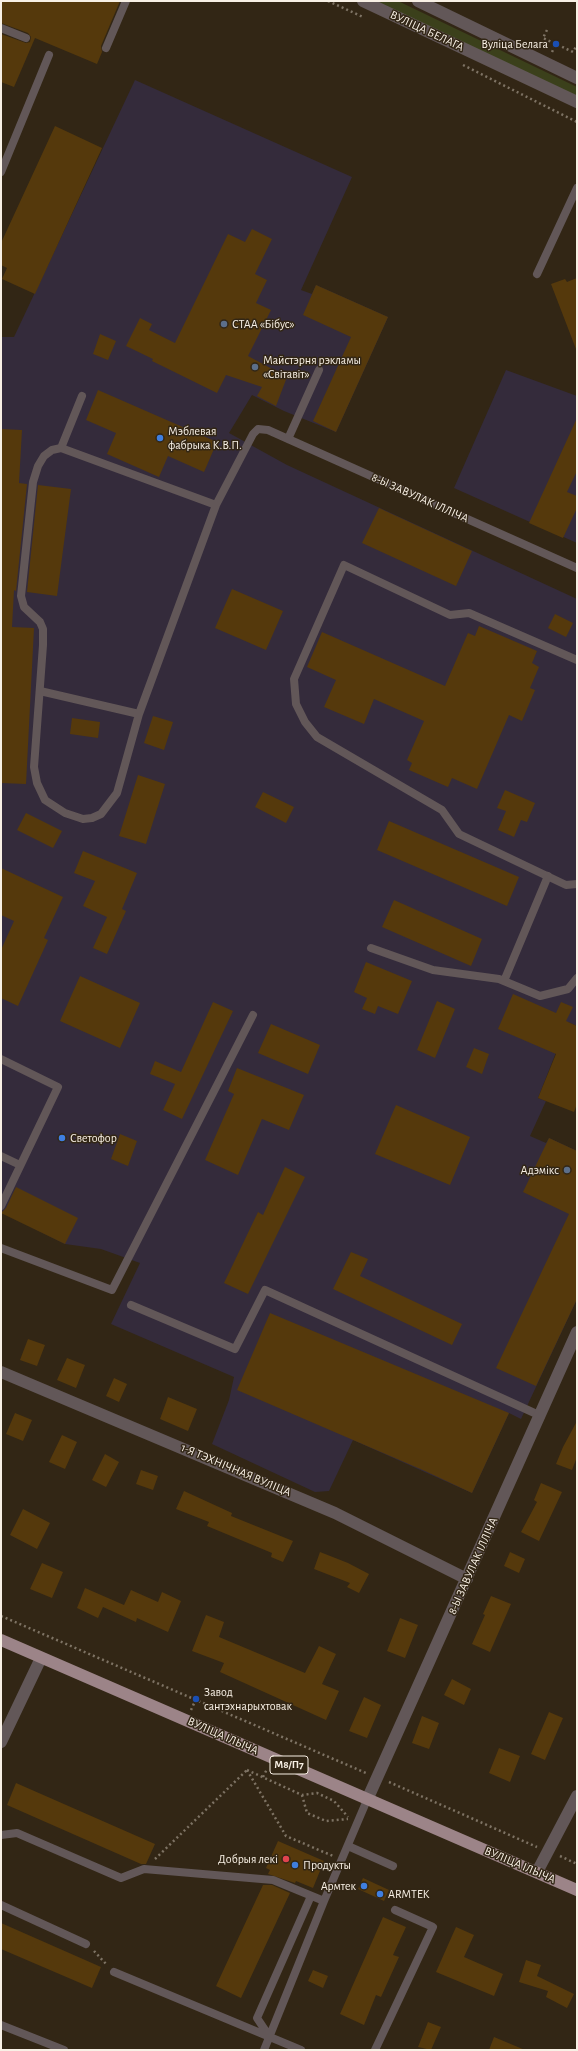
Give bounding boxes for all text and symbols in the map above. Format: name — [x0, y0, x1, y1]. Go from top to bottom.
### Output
street label: ВУЛІЦА БЕЛАГА — [388, 8, 466, 54]
place label: Вуліца Белага — [481, 37, 548, 51]
marker: Вуліца Белага — [551, 39, 561, 49]
place label: СТАА «Бібус» — [232, 317, 294, 331]
marker: СТАА «Бібус» — [219, 319, 229, 329]
place label: Майстэрня рэкламы «Світавіт» — [263, 353, 361, 381]
marker: Майстэрня рэкламы «Світавіт» — [250, 362, 260, 372]
place label: Мэблевая фабрыка К.В.П. — [168, 424, 242, 452]
marker: Мэблевая фабрыка К.В.П. — [155, 433, 165, 443]
street label: 8-Ы ЗАВУЛАК ІЛЛІЧА — [369, 470, 471, 526]
place label: Светофор — [70, 1131, 117, 1145]
marker: Светофор — [57, 1133, 67, 1143]
place label: Адэмікс — [521, 1163, 559, 1177]
marker: Адэмікс — [562, 1165, 572, 1175]
street label: 1-Я ТЭХНІЧНАЯ ВУЛІЦА — [179, 1440, 293, 1500]
street label: 8-Ы ЗАВУЛАК ІЛЛІЧА — [445, 1515, 501, 1617]
place label: Завод сантэхнарыхтовак — [204, 1685, 292, 1713]
marker: Завод сантэхнарыхтовак — [191, 1694, 201, 1704]
street label: ВУЛІЦА ІЛЬІЧА — [185, 1714, 261, 1758]
road number: М8/П7 — [270, 1756, 308, 1774]
street label: ВУЛІЦА ІЛЬІЧА — [482, 1844, 558, 1886]
place label: Добрыя лекі — [218, 1852, 278, 1866]
marker: Добрыя лекі — [281, 1854, 291, 1864]
place label: Продукты — [303, 1858, 351, 1872]
marker: Продукты — [290, 1860, 300, 1870]
place label: Армтек — [321, 1879, 356, 1893]
marker: Армтек — [359, 1881, 369, 1891]
place label: ARMTEK — [388, 1887, 429, 1901]
marker: ARMTEK — [375, 1889, 385, 1899]

